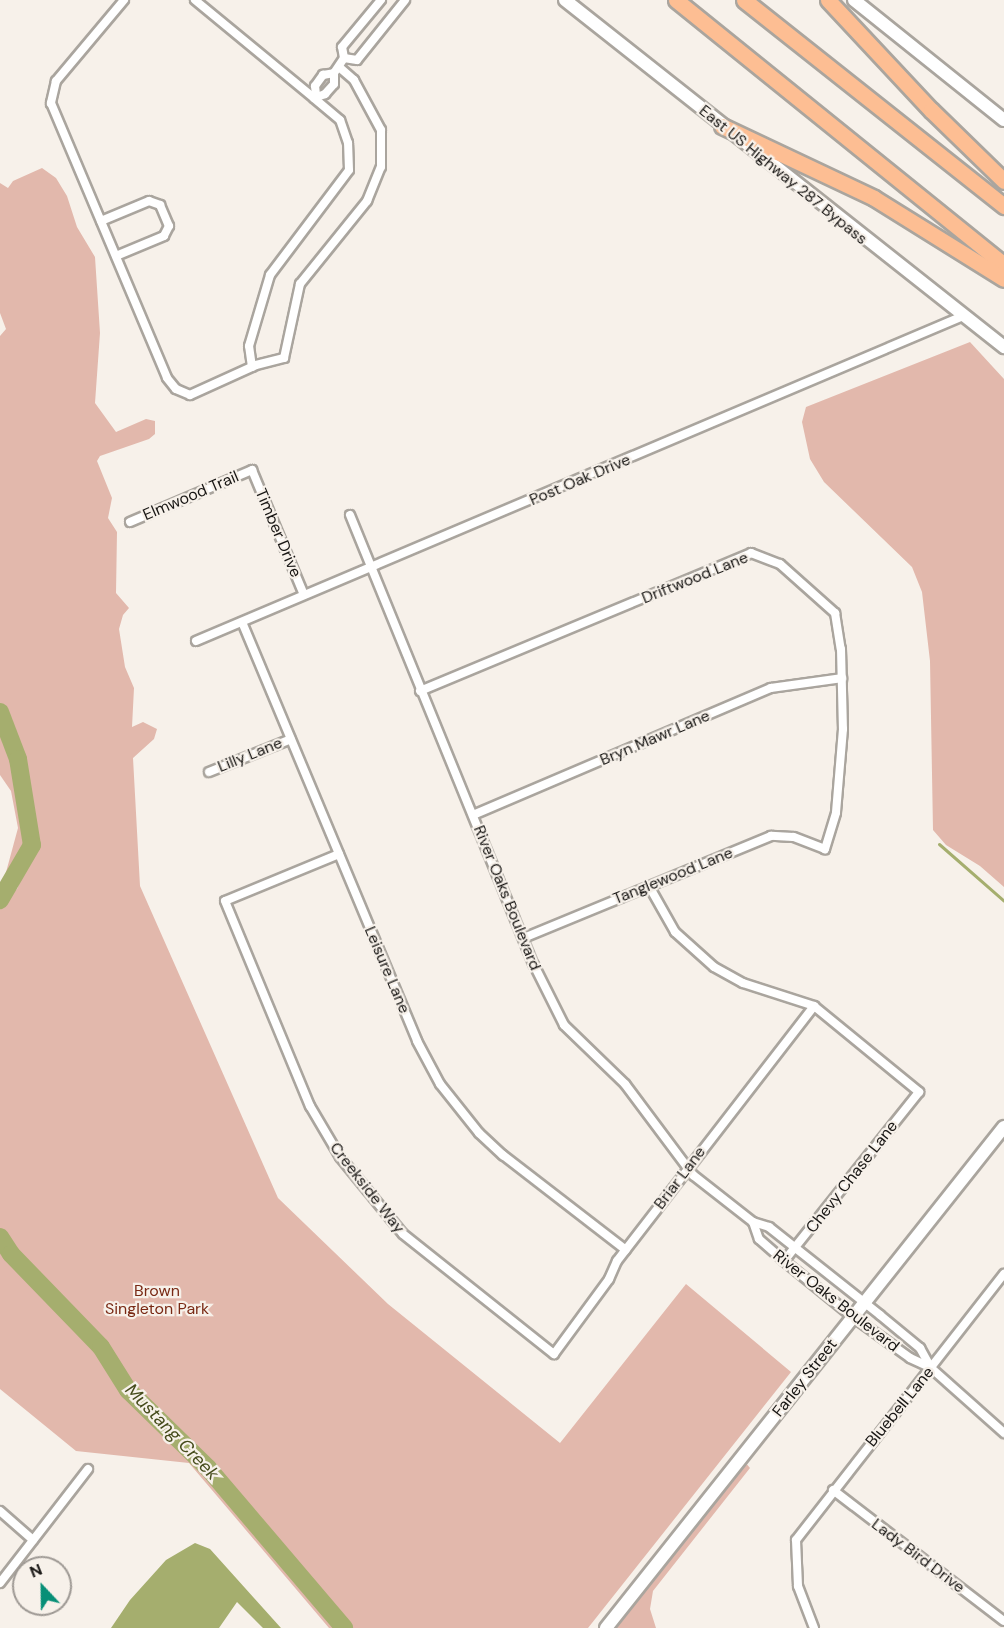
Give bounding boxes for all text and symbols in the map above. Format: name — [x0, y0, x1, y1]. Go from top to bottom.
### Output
street label: East US Highway 287 Bypass — [695, 101, 871, 249]
street label: Post Oak Drive — [527, 450, 633, 510]
street label: Elmwood Trail — [140, 467, 242, 525]
street label: Timber Drive — [251, 486, 305, 580]
street label: Driftwood Lane — [639, 548, 751, 608]
street label: Bryn Mawr Lane — [597, 706, 713, 770]
street label: Lilly Lane — [215, 733, 285, 777]
street label: River Oaks Boulevard — [469, 823, 545, 973]
street label: Tanglewood Lane — [610, 843, 736, 909]
street label: Leisure Lane — [360, 924, 414, 1016]
street label: Chevy Chase Lane — [802, 1117, 902, 1237]
street label: Creekside Way — [326, 1139, 408, 1237]
street label: Briar Lane — [650, 1143, 710, 1213]
street label: River Oaks Boulevard — [769, 1246, 903, 1356]
park label: Brown Singleton Park — [105, 1281, 209, 1319]
street label: Farley Street — [769, 1335, 841, 1421]
street label: Bluebell Lane — [862, 1363, 938, 1451]
water label: Mustang Creek — [121, 1379, 223, 1485]
street label: Lady Bird Drive — [868, 1515, 968, 1597]
north arrow — [12, 1556, 72, 1616]
text: N — [26, 1559, 45, 1583]

